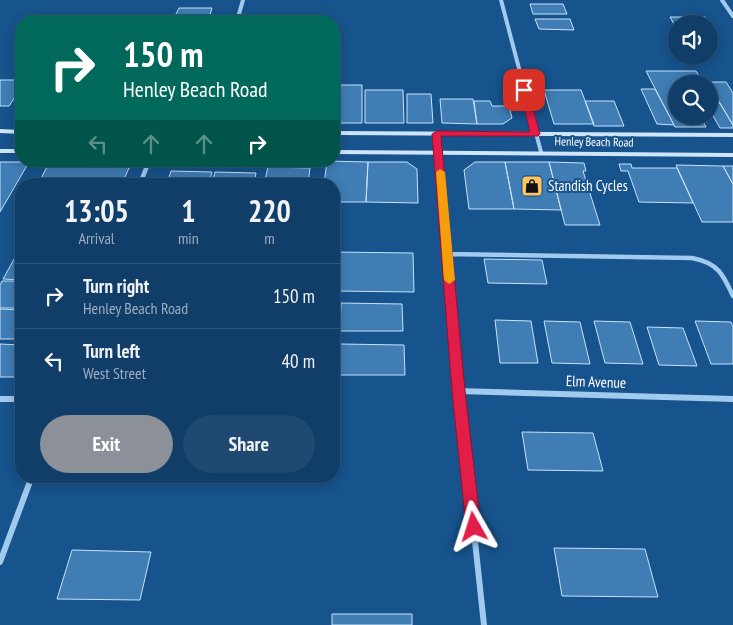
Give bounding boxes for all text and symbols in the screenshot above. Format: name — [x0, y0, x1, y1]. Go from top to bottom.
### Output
map controls — [668, 15, 718, 125]
button: sound — [668, 15, 718, 65]
text: 150 m — [123, 31, 204, 77]
icon: right — [40, 35, 105, 100]
pin — [503, 69, 545, 111]
text: Henley Beach Road — [123, 75, 268, 103]
button: search — [668, 75, 718, 125]
icon: arrive — [510, 76, 538, 104]
icon: left — [84, 130, 112, 158]
icon: ahead — [137, 130, 165, 158]
icon: ahead — [190, 130, 218, 158]
icon: right — [243, 130, 271, 158]
street label: Henley Beach Road — [554, 133, 634, 150]
shop icon: Standish Cycles — [520, 174, 544, 198]
place label: Standish Cycles — [548, 176, 628, 195]
text: 13:05 — [64, 191, 129, 230]
text: 1 — [181, 191, 196, 230]
text: 220 — [248, 191, 291, 230]
text: Arrival — [78, 228, 115, 248]
text: min — [178, 228, 199, 248]
text: m — [264, 228, 275, 248]
text: Turn right — [83, 274, 149, 298]
icon: right — [40, 282, 68, 310]
text: 150 m — [273, 284, 315, 308]
text: Henley Beach Road — [83, 298, 188, 318]
text: Turn left — [83, 339, 140, 363]
icon: left — [40, 347, 68, 375]
text: 40 m — [282, 349, 315, 373]
text: West Street — [83, 363, 146, 383]
street label: Elm Avenue — [566, 371, 627, 392]
button: Exit — [40, 415, 173, 473]
button: Share — [183, 415, 315, 473]
position arrow — [447, 500, 499, 552]

